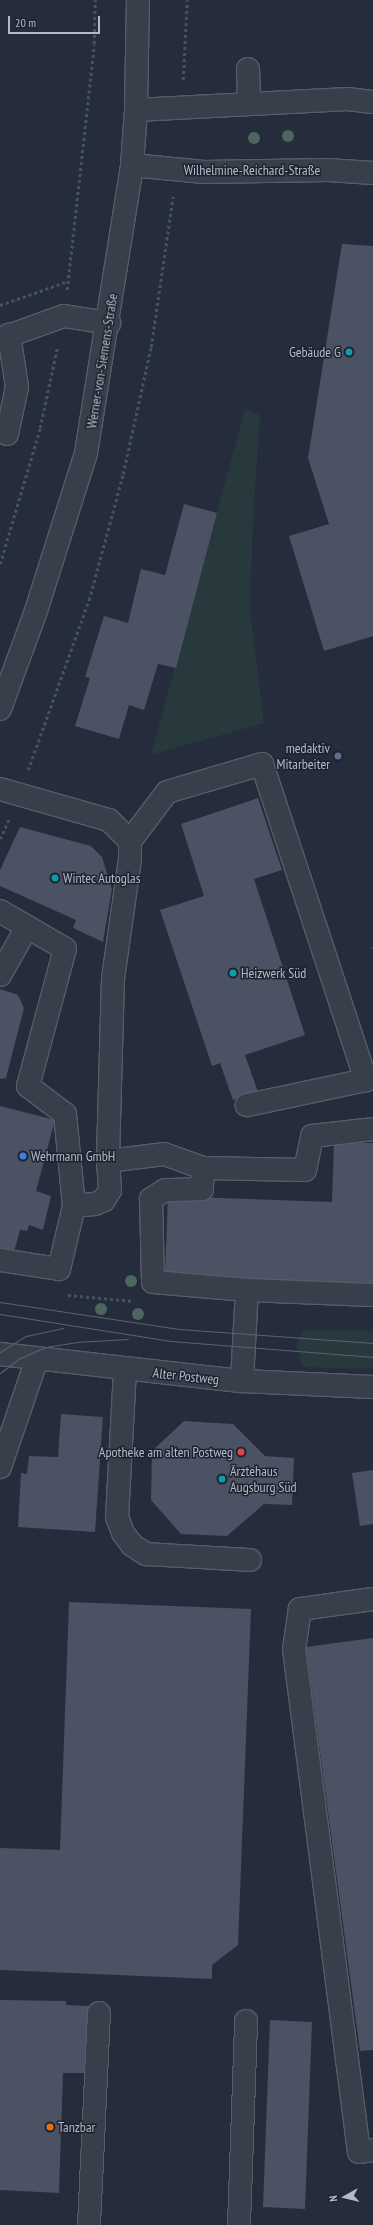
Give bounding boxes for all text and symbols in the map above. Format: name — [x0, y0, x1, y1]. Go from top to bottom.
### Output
scale bar — [10, 8, 102, 34]
text: 20 m — [15, 15, 36, 30]
street label: Wilhelmine-Reichard-Straße — [184, 162, 320, 178]
street label: Werner-von-Siemens-Straße — [83, 292, 121, 430]
place label: Gebäude G — [289, 344, 341, 360]
marker: Gebäude G — [344, 347, 354, 357]
place label: medaktiv Mitarbeiter — [277, 740, 330, 772]
marker: medaktiv Mitarbeiter — [333, 751, 343, 761]
place label: Wintec Autoglas — [63, 870, 141, 886]
marker: Wintec Autoglas — [50, 873, 60, 883]
place label: Heizwerk Süd — [241, 965, 307, 981]
marker: Heizwerk Süd — [228, 968, 238, 978]
place label: Wehrmann GmbH — [31, 1148, 115, 1164]
marker: Wehrmann GmbH — [18, 1151, 28, 1161]
street label: Alter Postweg — [152, 1364, 220, 1388]
place label: Apotheke am alten Postweg — [99, 1444, 233, 1460]
marker: Apotheke am alten Postweg — [236, 1447, 246, 1457]
place label: Ärztehaus Augsburg Süd — [230, 1463, 297, 1496]
marker: Ärztehaus Augsburg Süd — [217, 1474, 227, 1484]
place label: Tanzbar — [58, 2119, 95, 2135]
marker: Tanzbar — [45, 2122, 55, 2132]
north arrow — [325, 2177, 365, 2217]
text: N — [326, 2195, 340, 2203]

